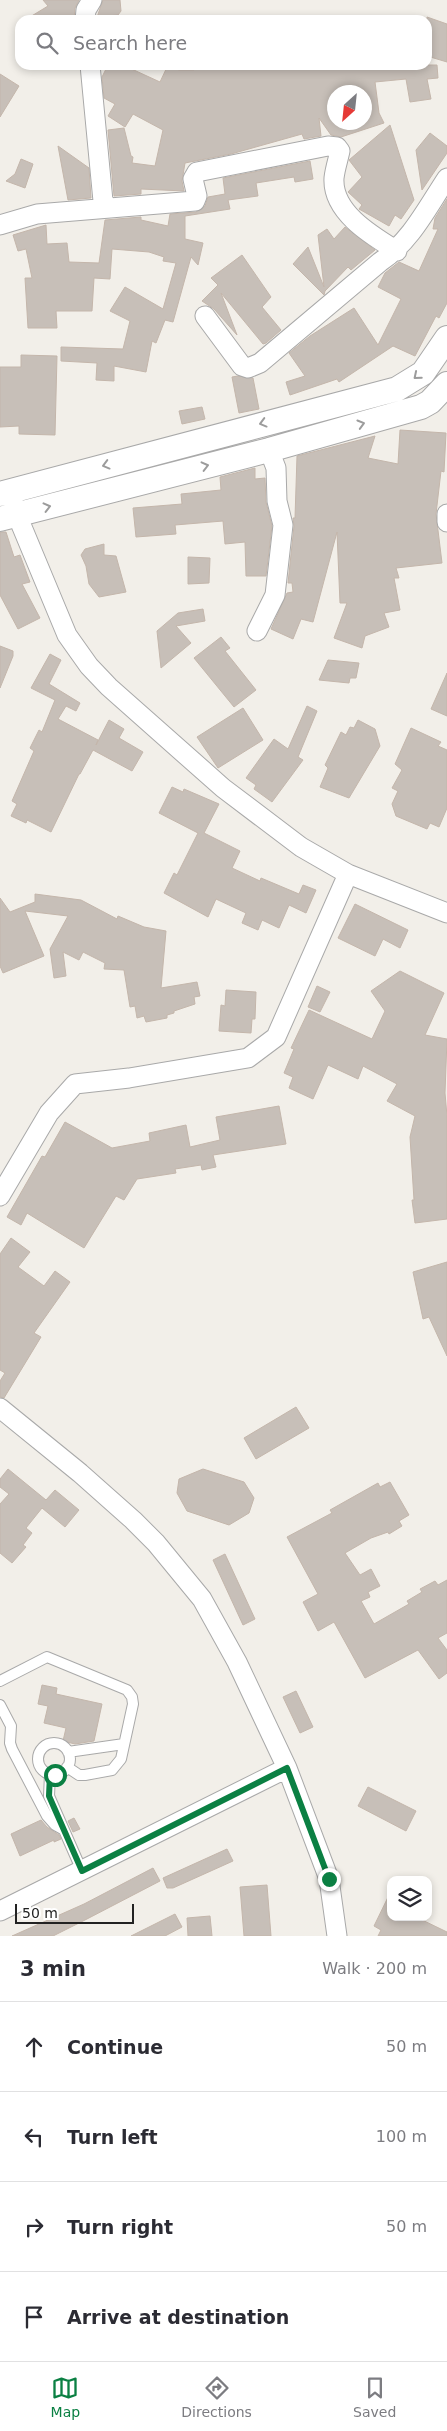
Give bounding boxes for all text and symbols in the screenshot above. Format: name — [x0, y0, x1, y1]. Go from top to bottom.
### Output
search box — [15, 15, 432, 70]
icon: search — [33, 29, 61, 57]
text: Search here — [73, 32, 187, 54]
north arrow — [327, 85, 372, 130]
one-way arrow — [414, 371, 423, 380]
one-way arrow — [260, 418, 268, 428]
one-way arrow — [357, 419, 365, 429]
one-way arrow — [103, 460, 111, 470]
one-way arrow — [200, 461, 209, 472]
one-way arrow — [43, 502, 51, 512]
route start — [44, 1764, 67, 1787]
route end — [318, 1868, 341, 1891]
map controls — [387, 1876, 432, 1921]
button: layers — [387, 1876, 432, 1921]
scale bar — [15, 1901, 134, 1924]
text: 50 m — [22, 1905, 58, 1921]
text: 3 min — [20, 1957, 86, 1981]
text: Walk · 200 m — [322, 1959, 427, 1978]
icon: ahead — [20, 2033, 48, 2061]
text: Continue — [67, 2036, 163, 2058]
text: 50 m — [386, 2037, 427, 2056]
icon: left — [20, 2123, 48, 2151]
text: Turn left — [67, 2126, 158, 2148]
text: 100 m — [376, 2127, 427, 2146]
icon: right — [20, 2213, 48, 2241]
text: Turn right — [67, 2216, 173, 2238]
text: 50 m — [386, 2217, 427, 2236]
icon: arrive — [20, 2303, 48, 2331]
text: Arrive at destination — [67, 2306, 289, 2328]
tab: Map — [51, 2374, 80, 2420]
tab: Directions — [181, 2374, 252, 2420]
tab: Saved — [353, 2374, 396, 2420]

